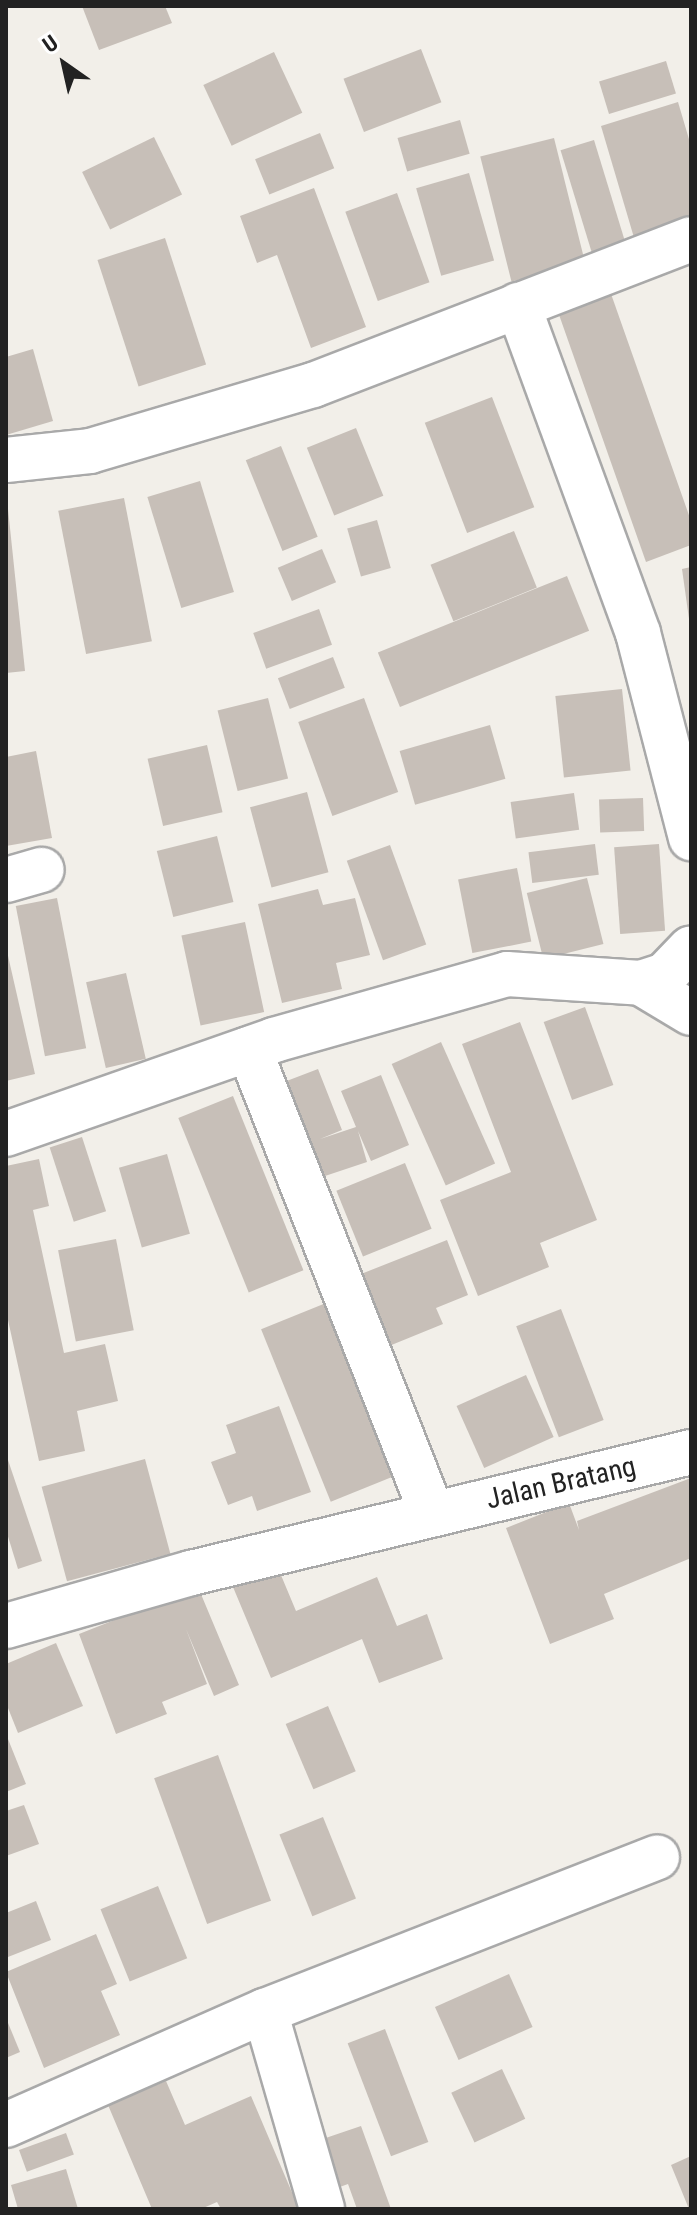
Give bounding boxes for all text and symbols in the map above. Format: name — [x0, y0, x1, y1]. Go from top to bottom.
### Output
north arrow — [24, 24, 104, 104]
text: U — [38, 30, 62, 58]
street label: Jalan Bratang — [483, 1449, 639, 1517]

